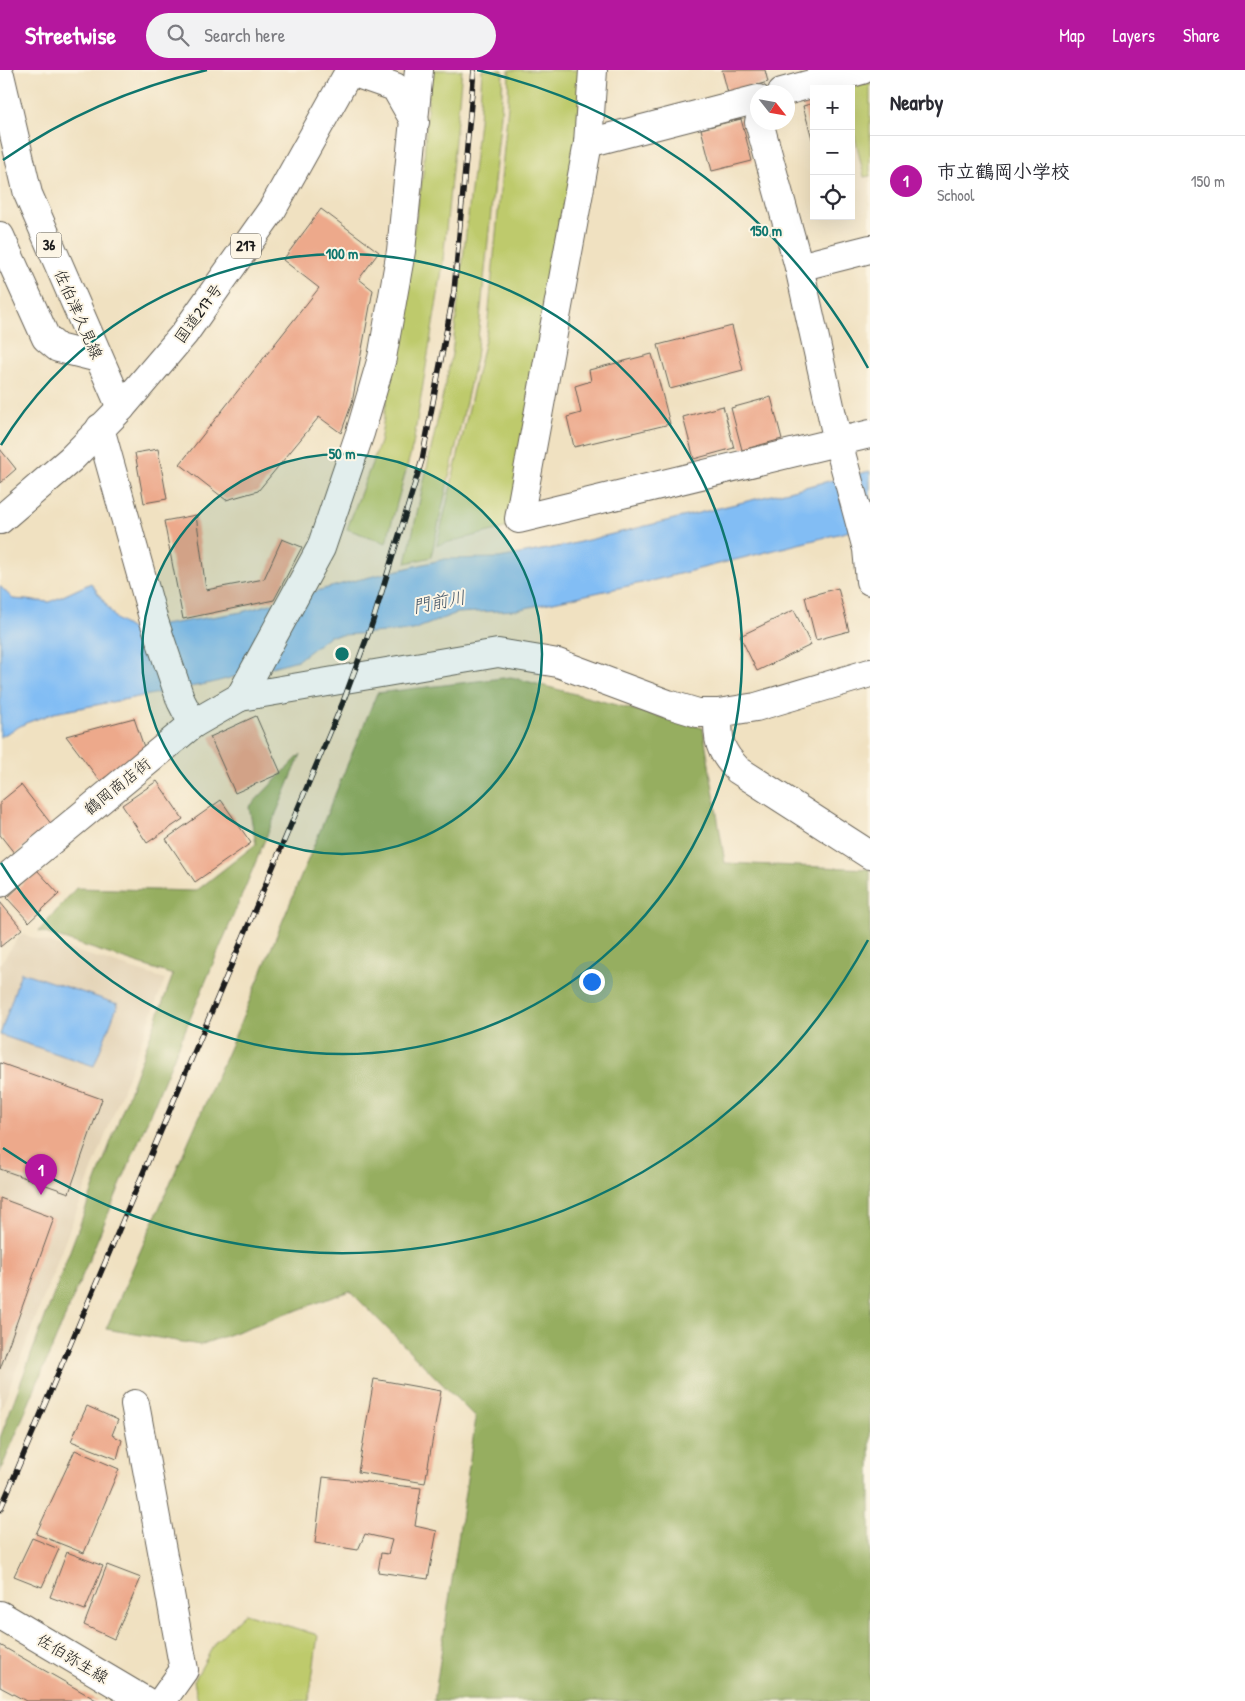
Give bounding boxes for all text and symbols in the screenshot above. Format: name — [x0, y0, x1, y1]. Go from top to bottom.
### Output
search box — [146, 13, 496, 58]
text: Streetwise — [25, 19, 116, 51]
icon: search — [164, 21, 192, 49]
text: Search here — [204, 22, 285, 48]
text: Map — [1059, 23, 1085, 48]
text: Layers — [1113, 23, 1155, 48]
text: Share — [1183, 23, 1220, 48]
north arrow — [750, 85, 795, 130]
map controls — [810, 85, 855, 220]
button: + — [810, 85, 855, 130]
text: Nearby — [890, 88, 943, 117]
button: − — [810, 130, 855, 175]
text: 市立鶴岡小学校 — [937, 158, 1070, 184]
text: 1 — [903, 170, 909, 192]
text: 150 m — [1191, 170, 1225, 192]
button: locate — [810, 175, 855, 220]
text: School — [937, 184, 974, 206]
text: 150 m — [750, 220, 782, 241]
road number: 36 — [36, 232, 62, 258]
road number: 217 — [231, 234, 261, 258]
text: 100 m — [326, 243, 358, 264]
street label: 佐伯津久見線 — [49, 266, 109, 362]
street label: 国道217号 — [169, 279, 227, 347]
text: 50 m — [329, 443, 355, 464]
water label: 門前川 — [410, 584, 468, 619]
centre of rings — [333, 645, 351, 663]
street label: 鶴岡商店街 — [79, 752, 155, 820]
your location — [579, 969, 605, 995]
pin: 1 — [25, 1154, 57, 1195]
street label: 佐伯弥生線 — [33, 1628, 113, 1688]

